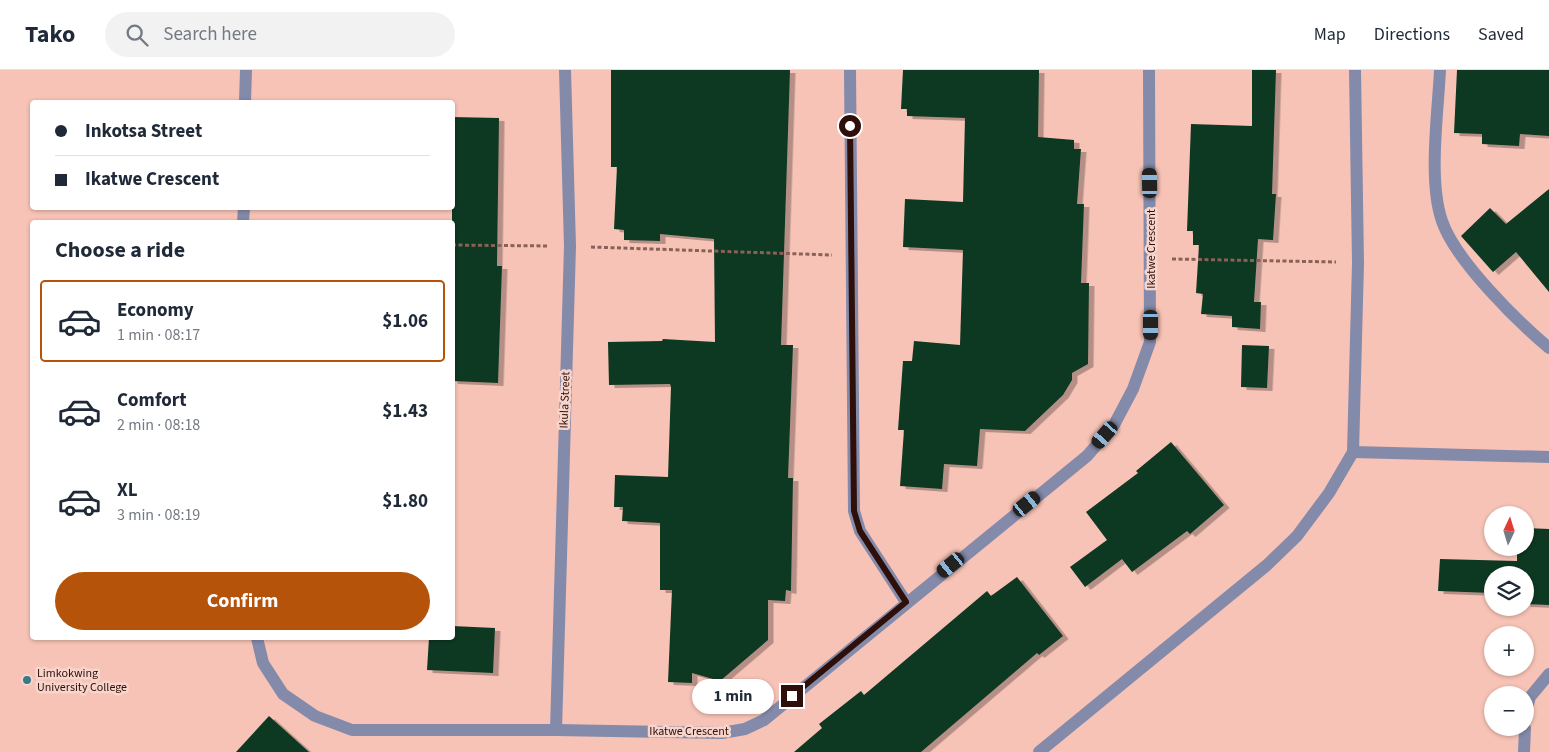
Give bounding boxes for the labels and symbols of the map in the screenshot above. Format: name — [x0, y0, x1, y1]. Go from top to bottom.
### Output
route start — [839, 115, 861, 137]
car — [1142, 168, 1157, 198]
street label: Ikatwe Crescent — [1143, 209, 1160, 289]
car — [1143, 310, 1158, 340]
street label: Ikula Street — [556, 371, 574, 429]
car — [1089, 419, 1120, 451]
car — [1010, 489, 1043, 519]
north arrow — [1484, 506, 1534, 556]
car — [934, 550, 967, 580]
place label: Limkokwing University College — [37, 665, 127, 696]
marker: Limkokwing University College — [21, 674, 33, 686]
callout: 1 min — [692, 678, 774, 714]
route end — [781, 685, 803, 707]
street label: Ikatwe Crescent — [649, 723, 729, 740]

